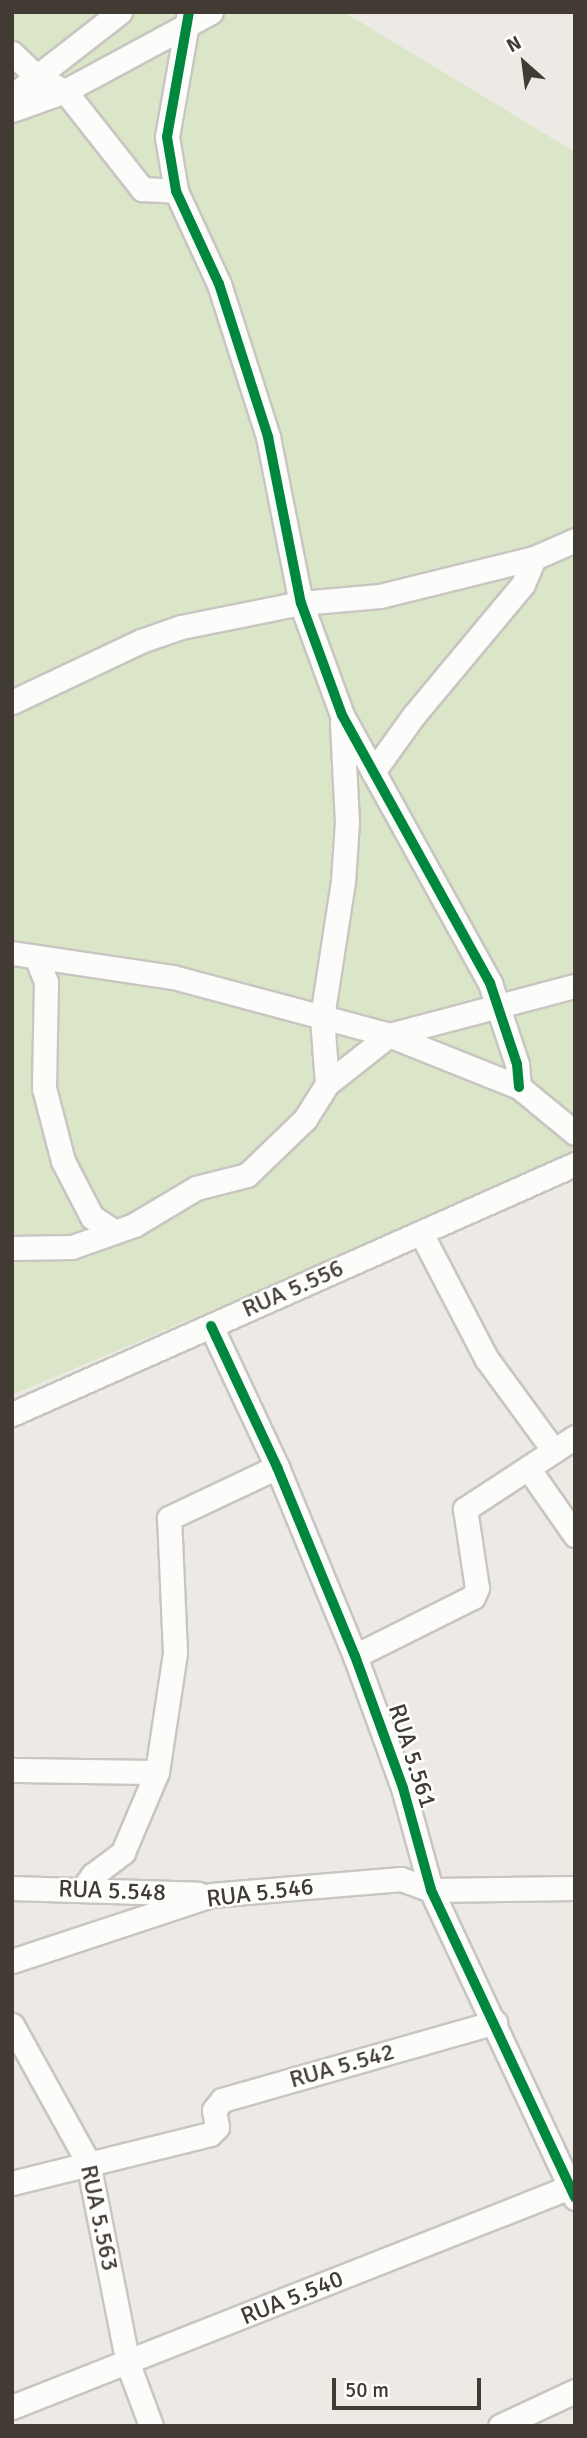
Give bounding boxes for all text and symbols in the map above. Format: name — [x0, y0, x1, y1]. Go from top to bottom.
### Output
north arrow — [489, 28, 559, 98]
text: N — [503, 31, 526, 58]
street label: RUA 5.556 — [238, 1254, 348, 1324]
street label: RUA 5.561 — [382, 1700, 442, 1812]
street label: RUA 5.546 — [205, 1872, 315, 1914]
street label: RUA 5.548 — [58, 1875, 166, 1907]
street label: RUA 5.542 — [286, 2037, 398, 2095]
street label: RUA 5.563 — [74, 2162, 124, 2274]
street label: RUA 5.540 — [237, 2264, 347, 2332]
scale bar — [335, 2364, 484, 2408]
text: 50 m — [345, 2377, 389, 2403]

